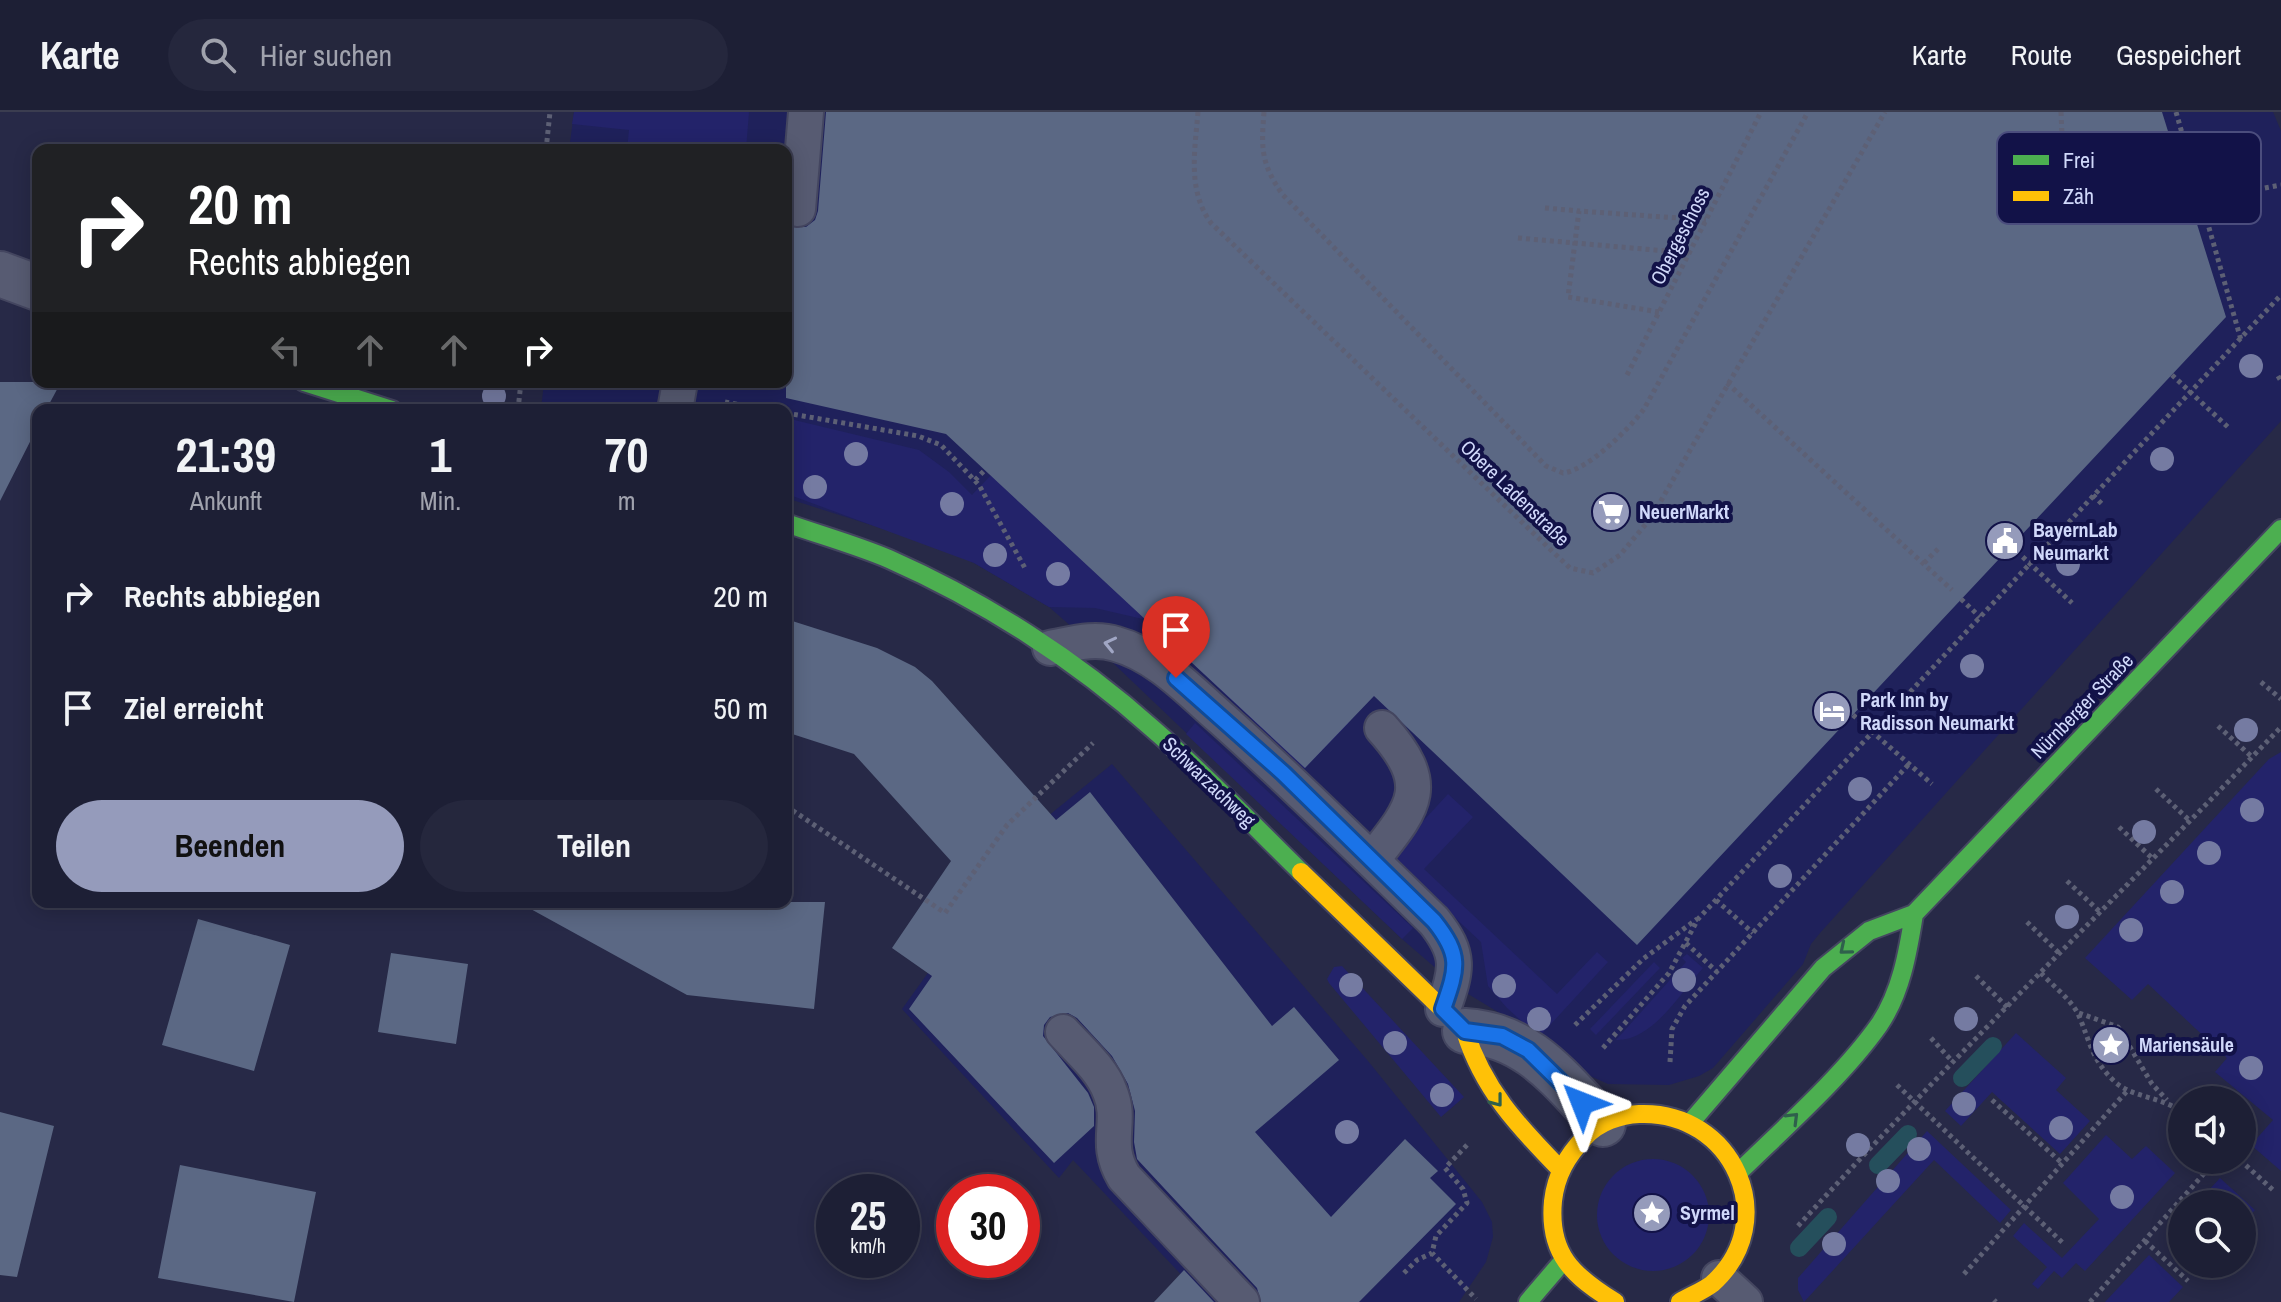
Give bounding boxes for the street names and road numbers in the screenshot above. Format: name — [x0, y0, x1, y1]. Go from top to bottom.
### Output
street label: Obergeschoss — [1644, 183, 1716, 289]
street label: Obere Ladenstraße — [1455, 434, 1576, 552]
street label: Nürnberger Straße — [2024, 647, 2139, 764]
street label: Schwarzachweg — [1157, 730, 1262, 833]

